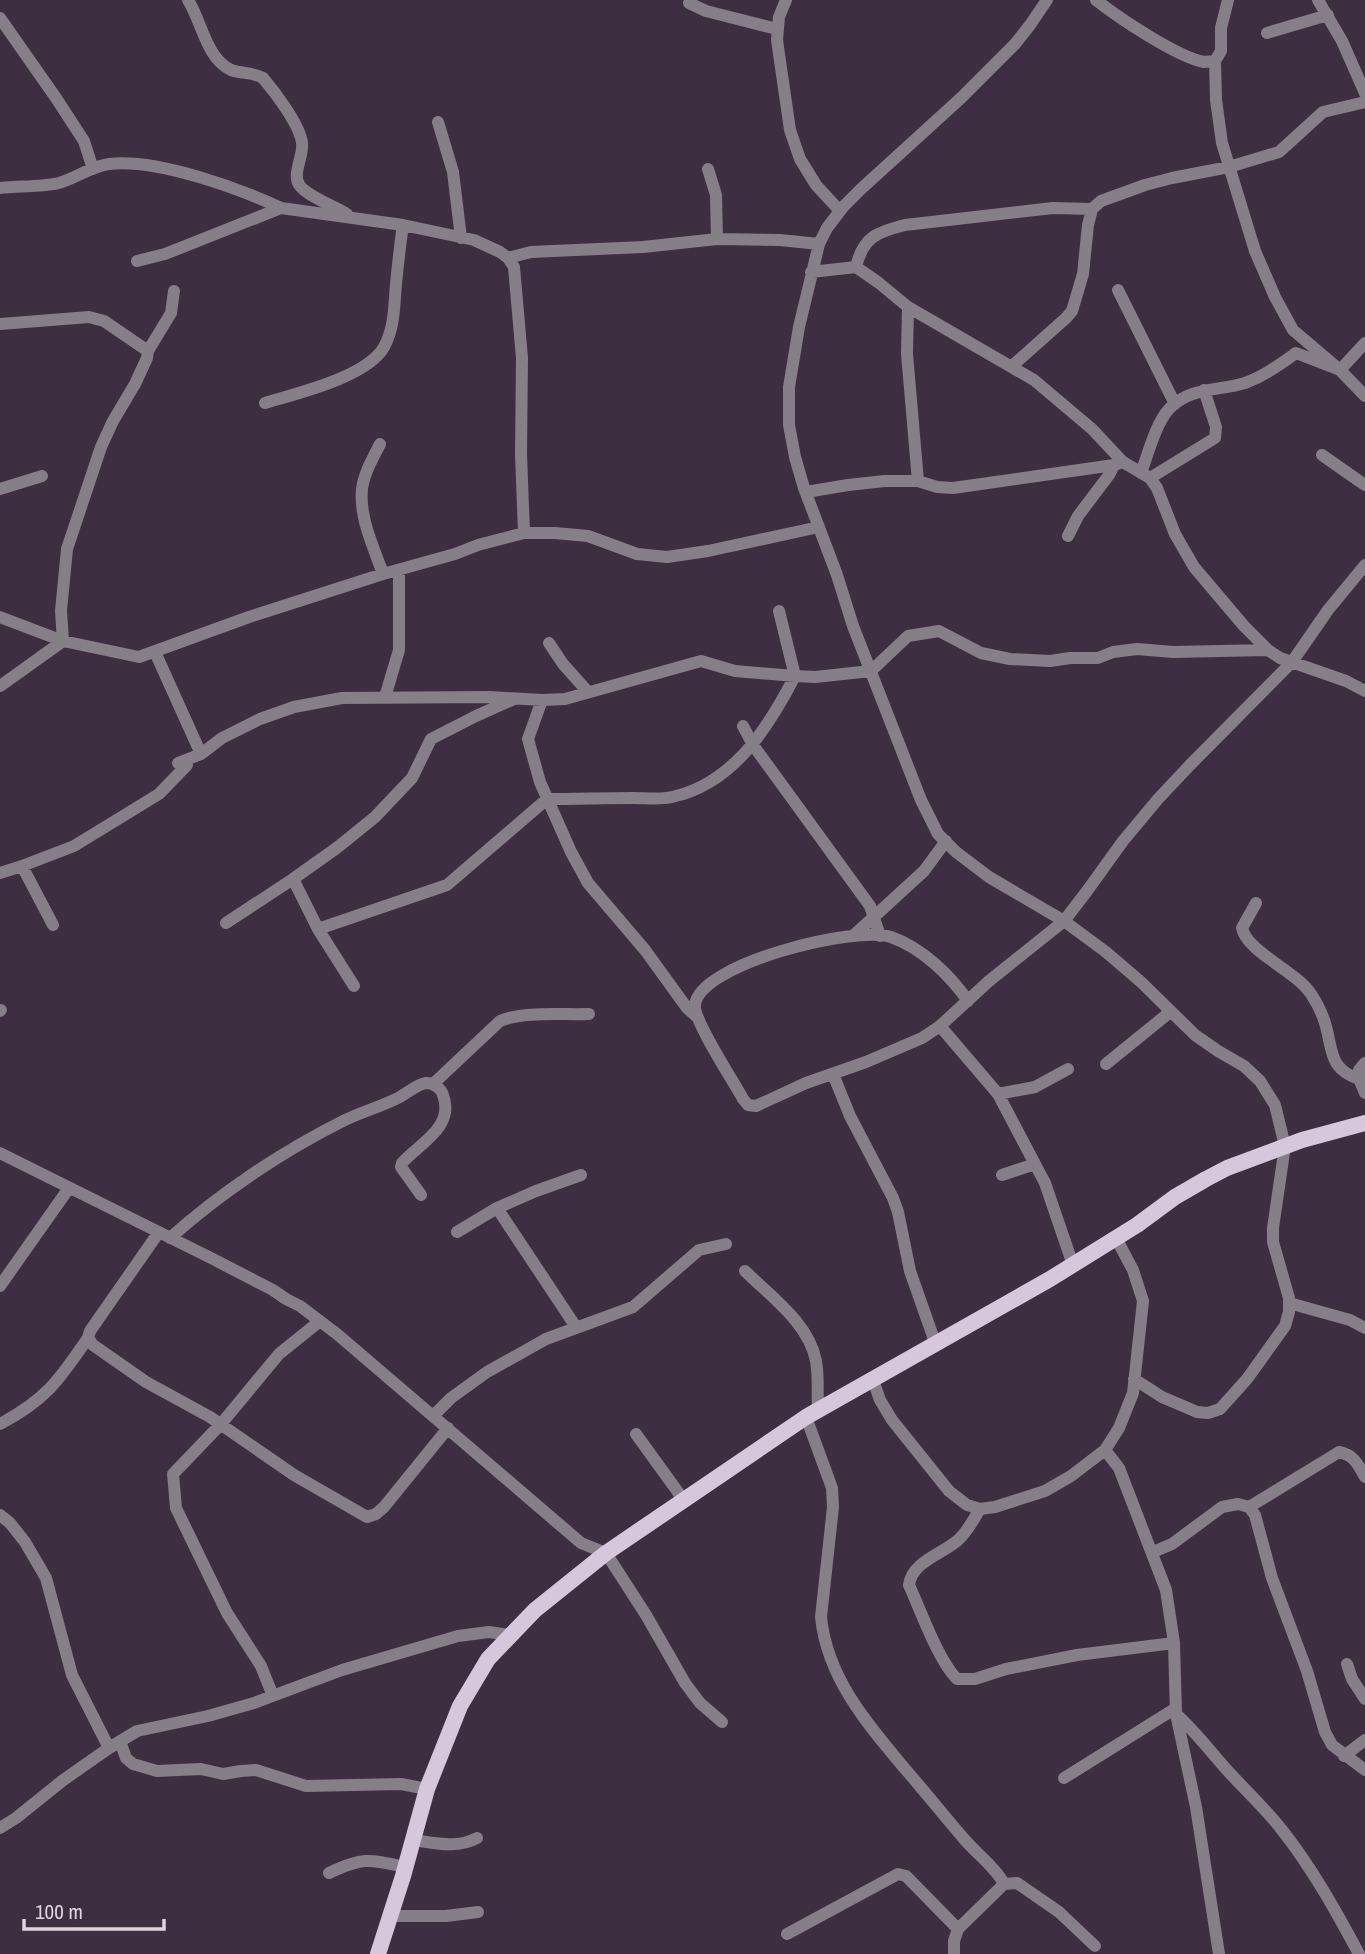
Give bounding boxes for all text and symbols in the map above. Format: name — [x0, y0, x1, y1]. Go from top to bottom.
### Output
scale bar — [24, 1888, 164, 1932]
text: 100 m — [35, 1897, 83, 1926]

